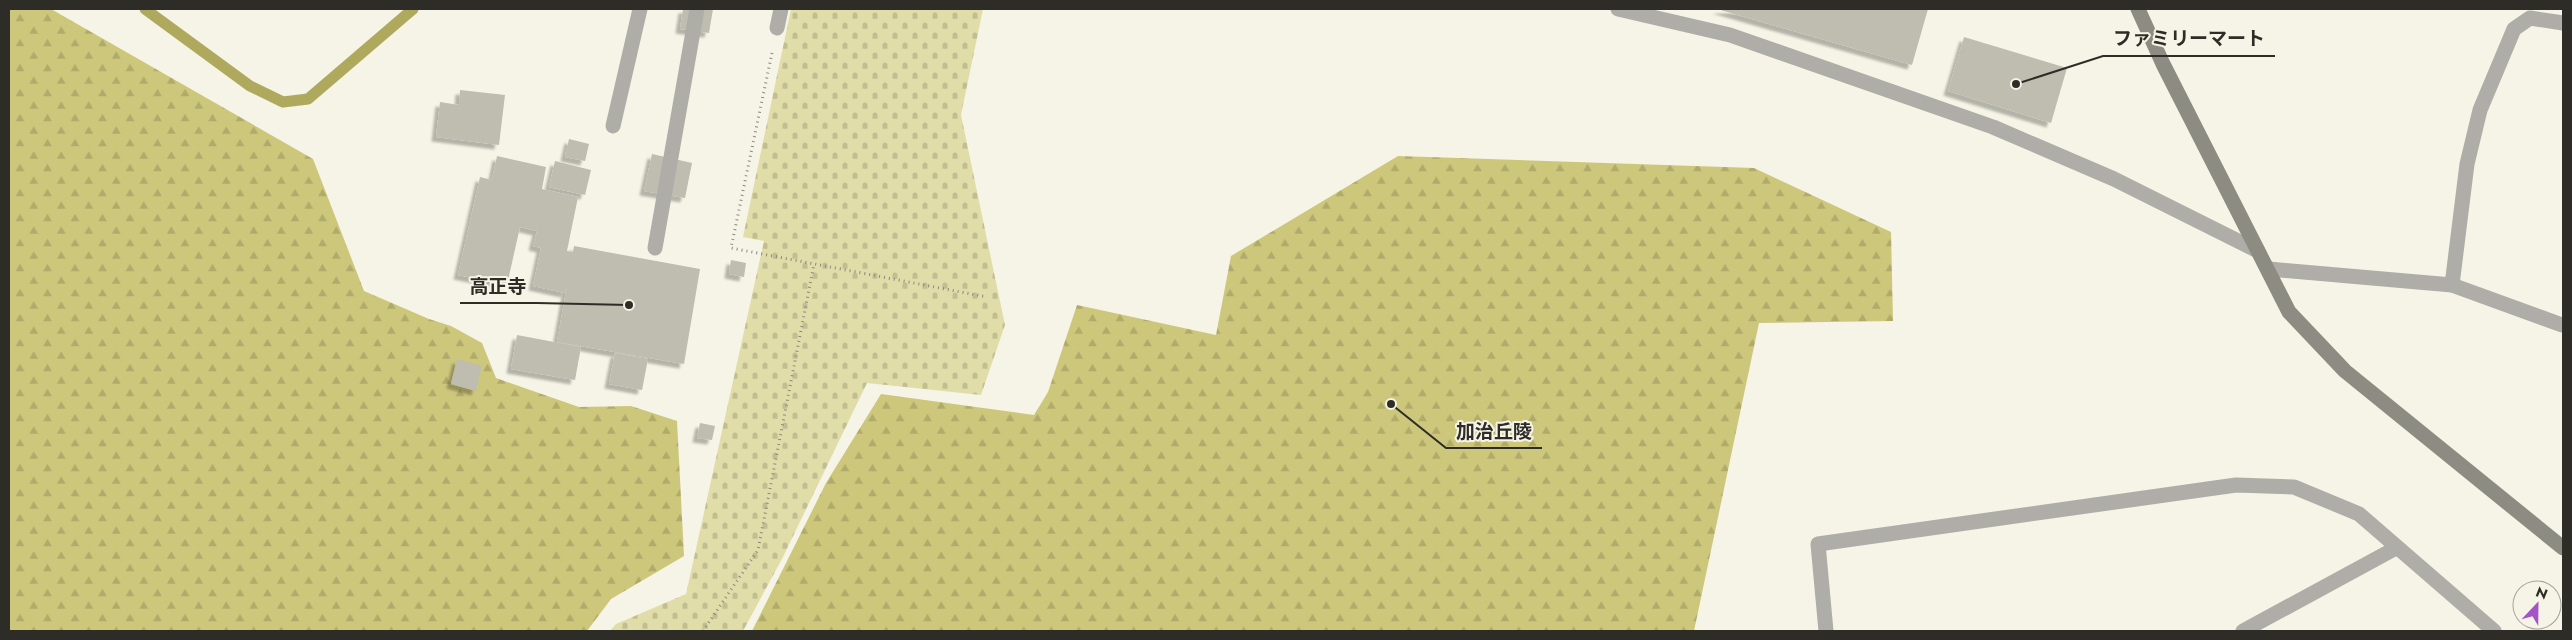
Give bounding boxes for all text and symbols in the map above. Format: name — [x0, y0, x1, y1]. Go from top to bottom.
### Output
callout: ファミリーマート — [2103, 22, 2275, 56]
text: ファミリーマート — [2113, 25, 2265, 52]
callout: 高正寺 — [460, 269, 537, 303]
text: 高正寺 — [469, 273, 527, 300]
callout: 加治丘陵 — [1446, 414, 1542, 448]
text: 加治丘陵 — [1456, 418, 1532, 445]
north arrow — [2512, 580, 2562, 630]
text: N — [2533, 582, 2551, 604]

